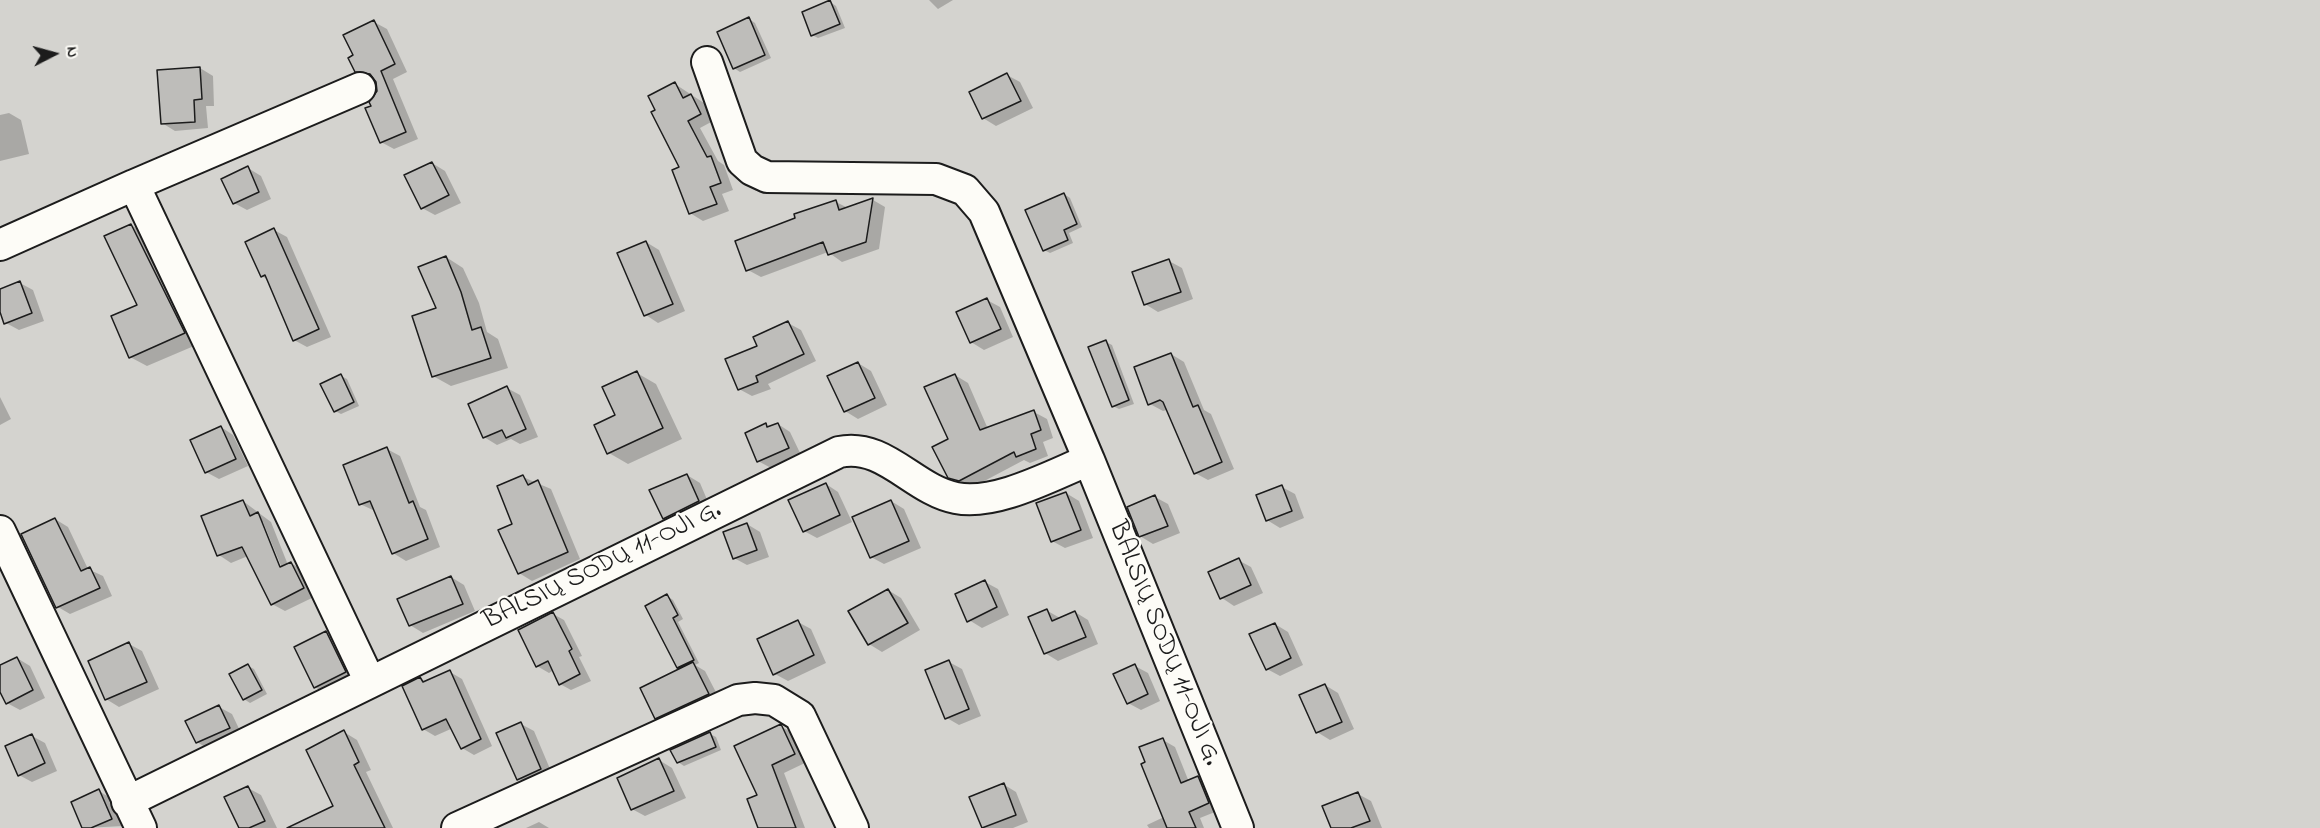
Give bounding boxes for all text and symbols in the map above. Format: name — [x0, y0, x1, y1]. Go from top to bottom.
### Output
north arrow — [24, 24, 84, 84]
text: N — [59, 45, 84, 59]
street label: BALSIŲ SODŲ 11-OJI G. — [479, 495, 727, 639]
street label: BALSIŲ SODŲ 11-OJI G. — [1099, 517, 1227, 771]

